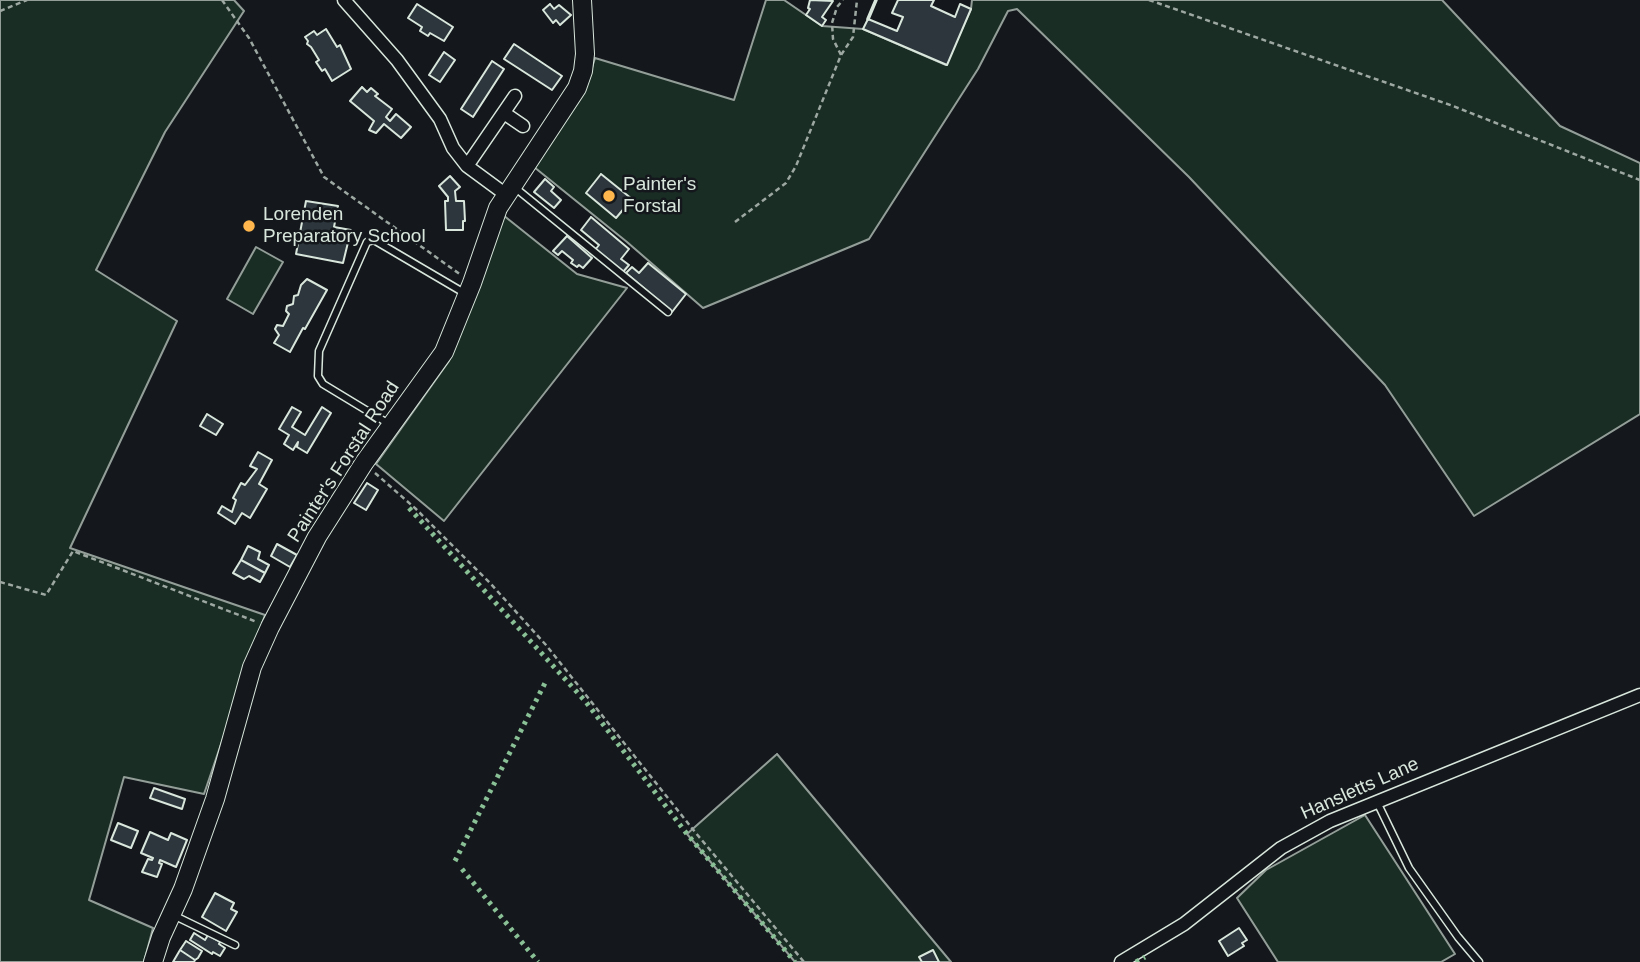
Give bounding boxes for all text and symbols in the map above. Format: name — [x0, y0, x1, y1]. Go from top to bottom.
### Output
place label: Painter's Forstal — [623, 174, 696, 218]
marker: Painter's Forstal — [601, 188, 617, 204]
place label: Lorenden Preparatory School — [263, 204, 426, 248]
marker: Lorenden Preparatory School — [241, 218, 257, 234]
street label: Painter's Forstal Road — [283, 377, 405, 547]
street label: Hansletts Lane — [1297, 753, 1423, 825]

